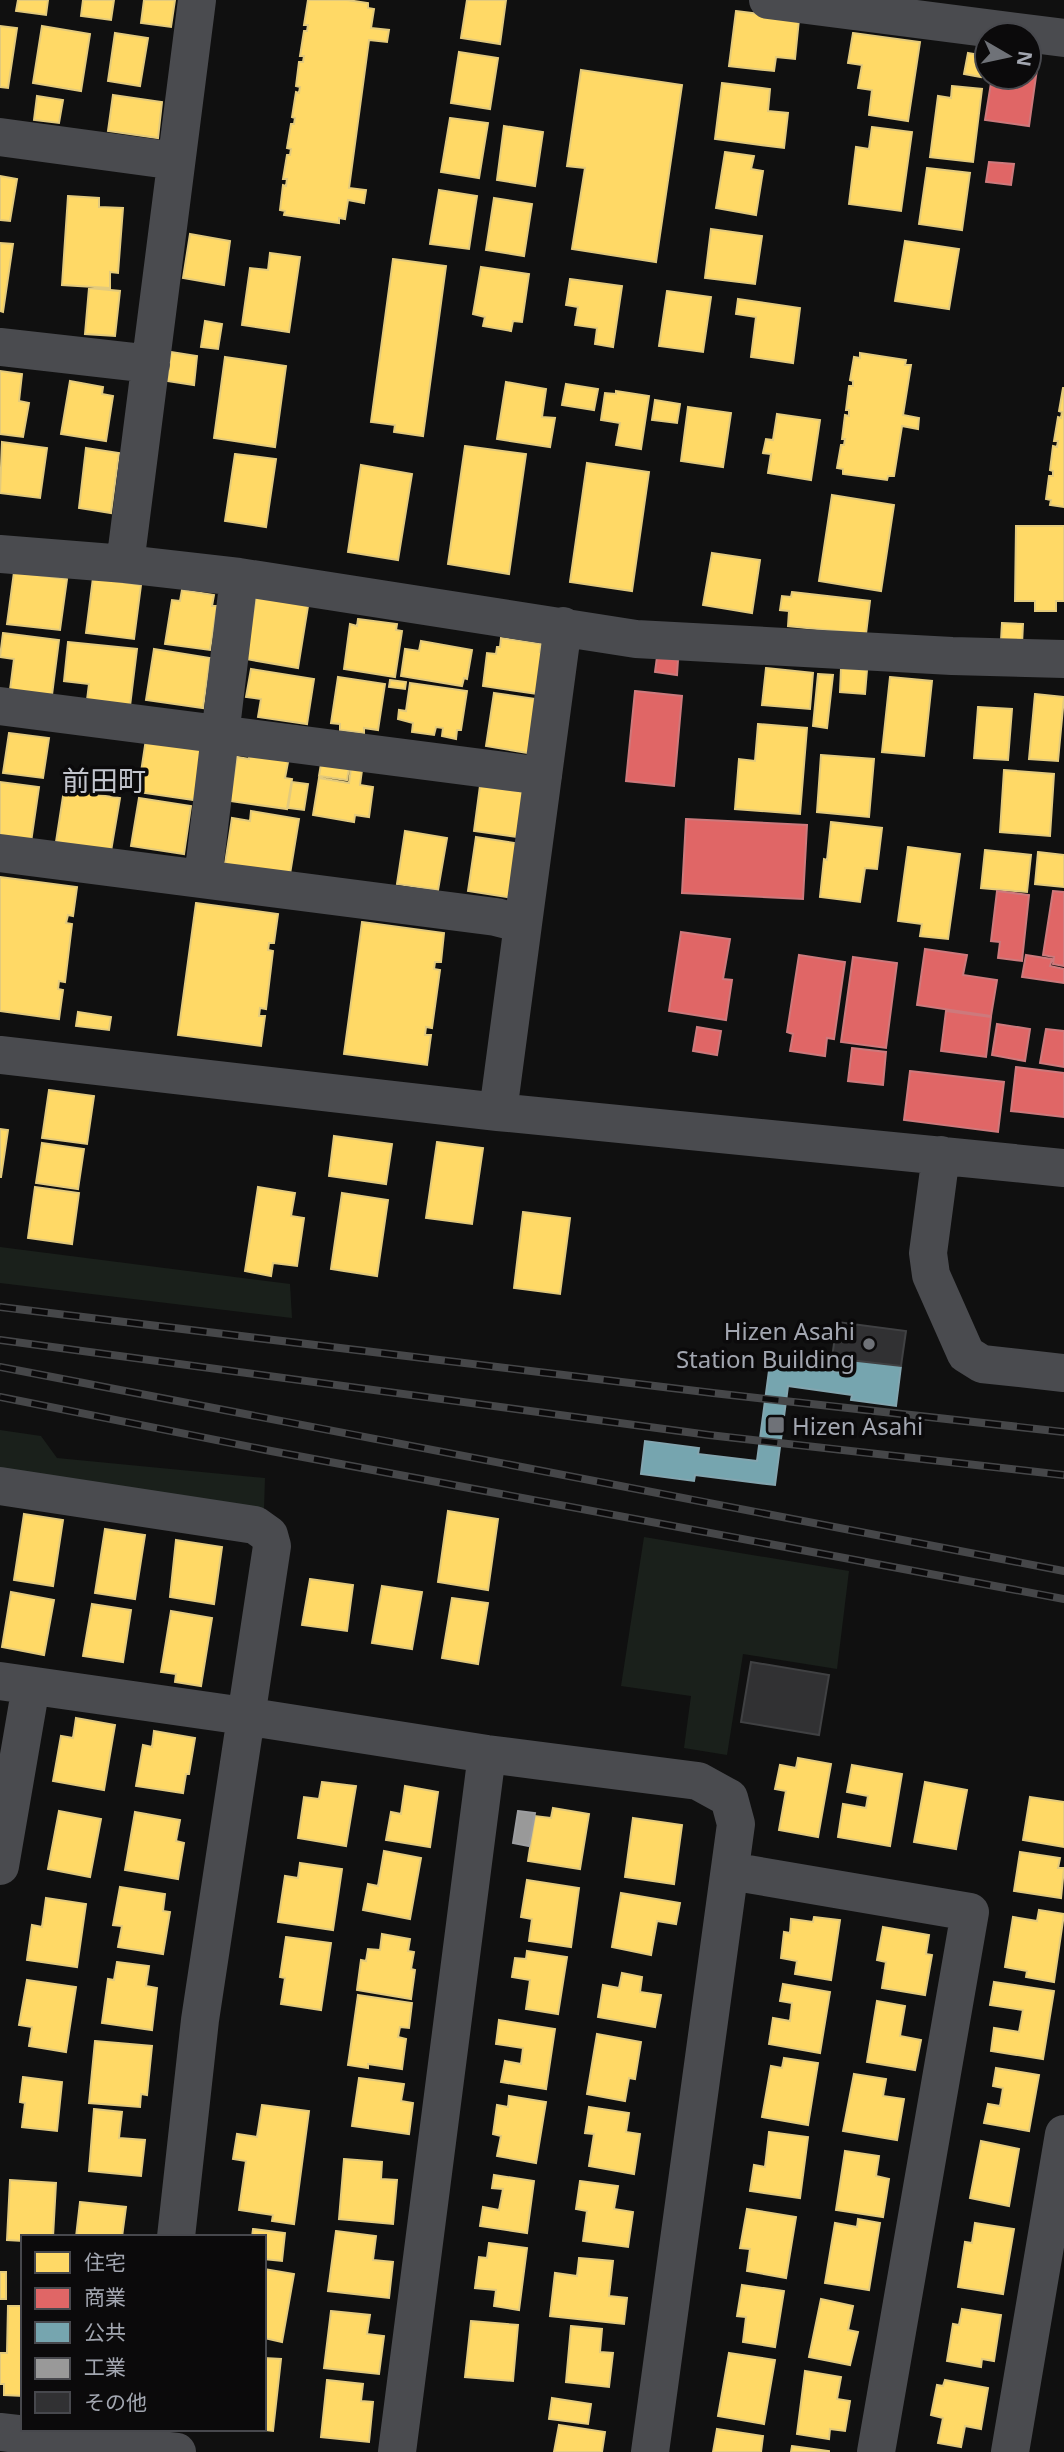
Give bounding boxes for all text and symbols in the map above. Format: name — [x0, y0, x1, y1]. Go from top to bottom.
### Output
north arrow — [973, 21, 1043, 91]
text: N — [1011, 49, 1039, 68]
district label: 前田町 — [62, 761, 146, 799]
place label: Hizen Asahi Station Building — [676, 1314, 855, 1375]
marker: Hizen Asahi Station Building — [861, 1336, 877, 1352]
place label: Hizen Asahi — [792, 1409, 923, 1442]
marker: Hizen Asahi — [766, 1415, 786, 1435]
legend — [21, 2235, 266, 2431]
text: 住宅 — [84, 2248, 126, 2276]
text: 商業 — [84, 2283, 126, 2311]
text: 公共 — [84, 2318, 126, 2346]
text: 工業 — [84, 2353, 126, 2381]
text: その他 — [84, 2388, 147, 2416]

